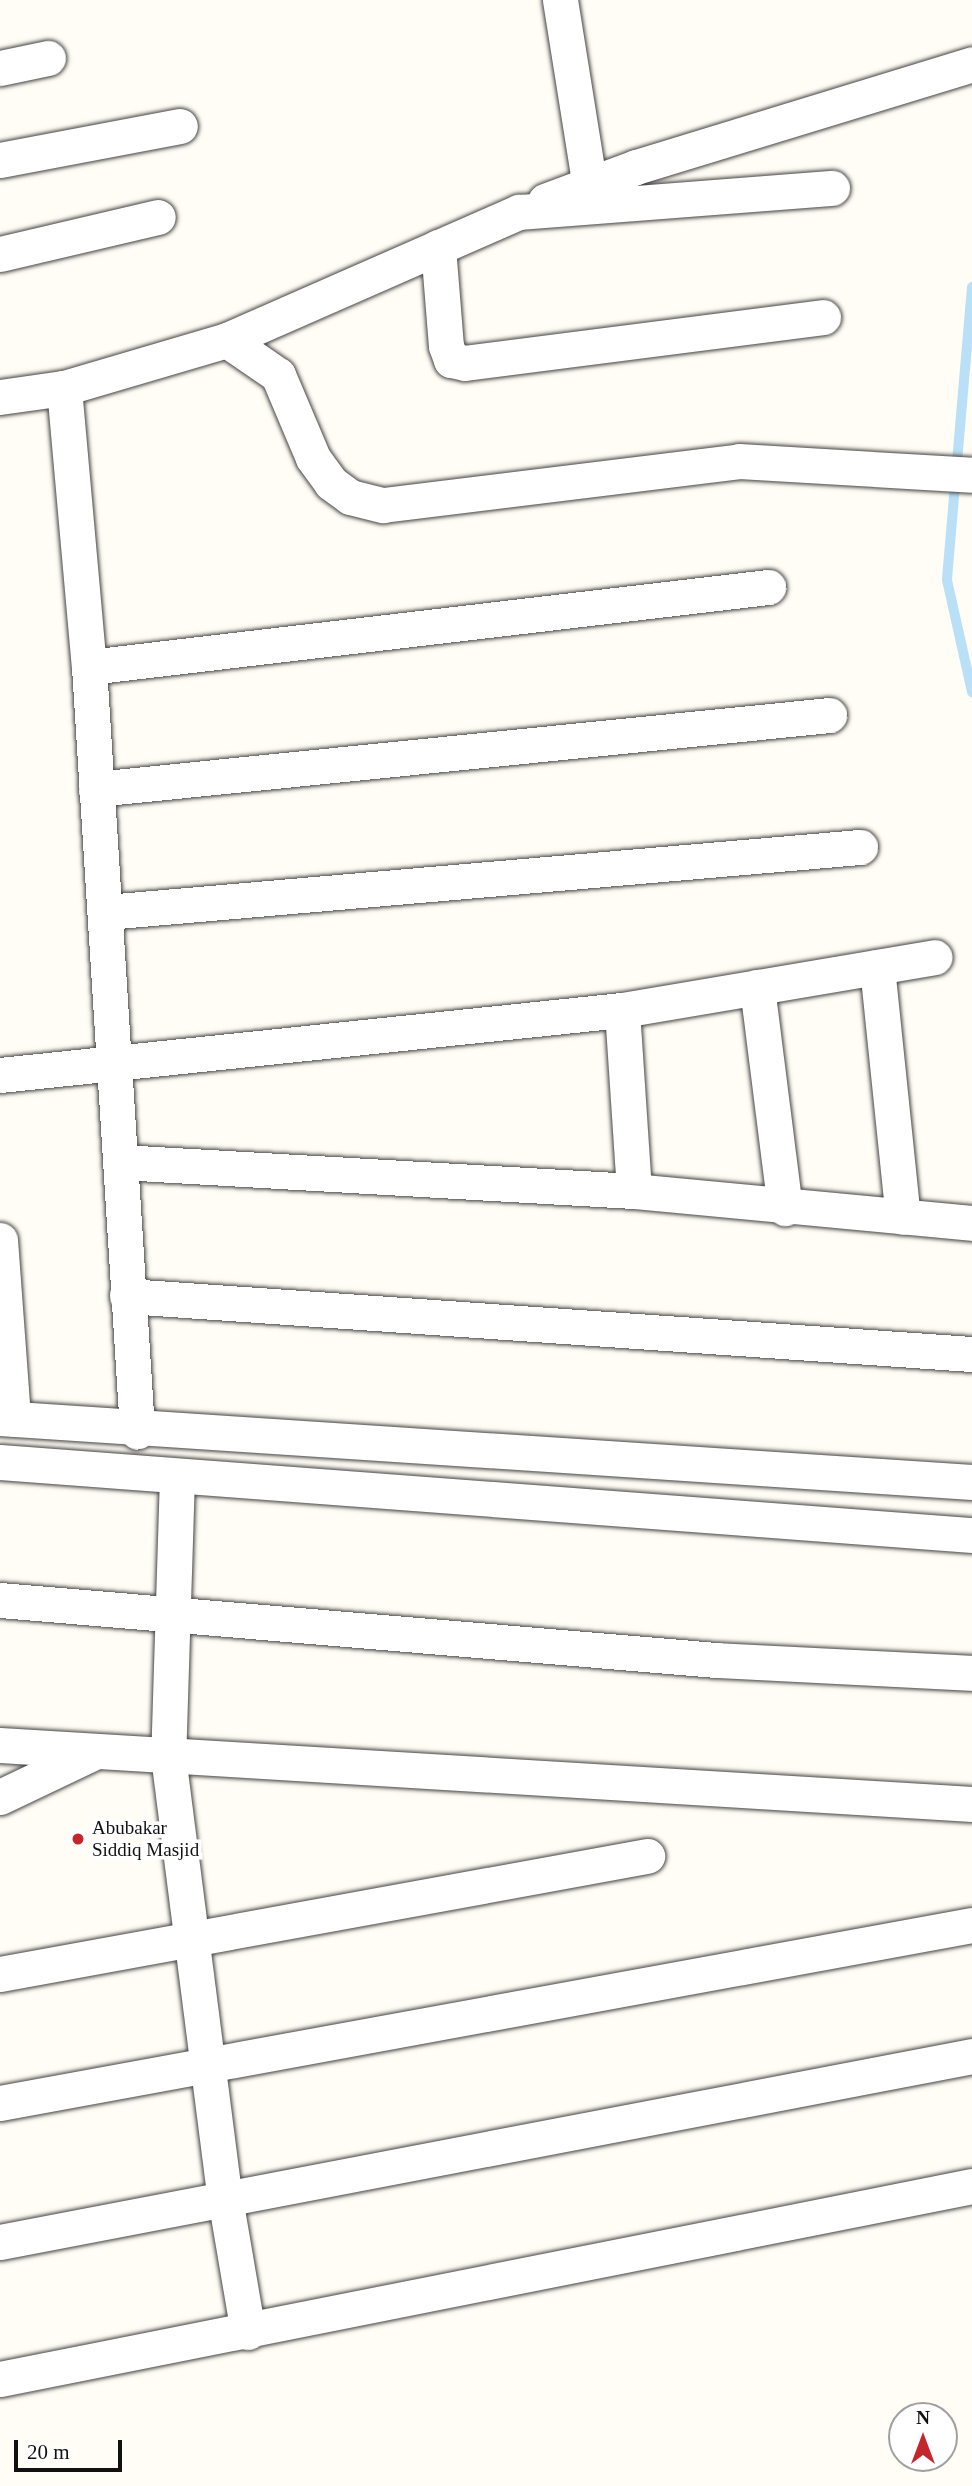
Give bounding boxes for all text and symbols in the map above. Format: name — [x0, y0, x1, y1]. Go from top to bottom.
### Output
place label: Abubakar Siddiq Masjid — [92, 1817, 199, 1861]
marker: Abubakar Siddiq Masjid — [70, 1831, 86, 1847]
north arrow — [888, 2402, 958, 2472]
text: N — [916, 2407, 930, 2428]
scale bar — [18, 2426, 126, 2470]
text: 20 m — [27, 2440, 70, 2464]

